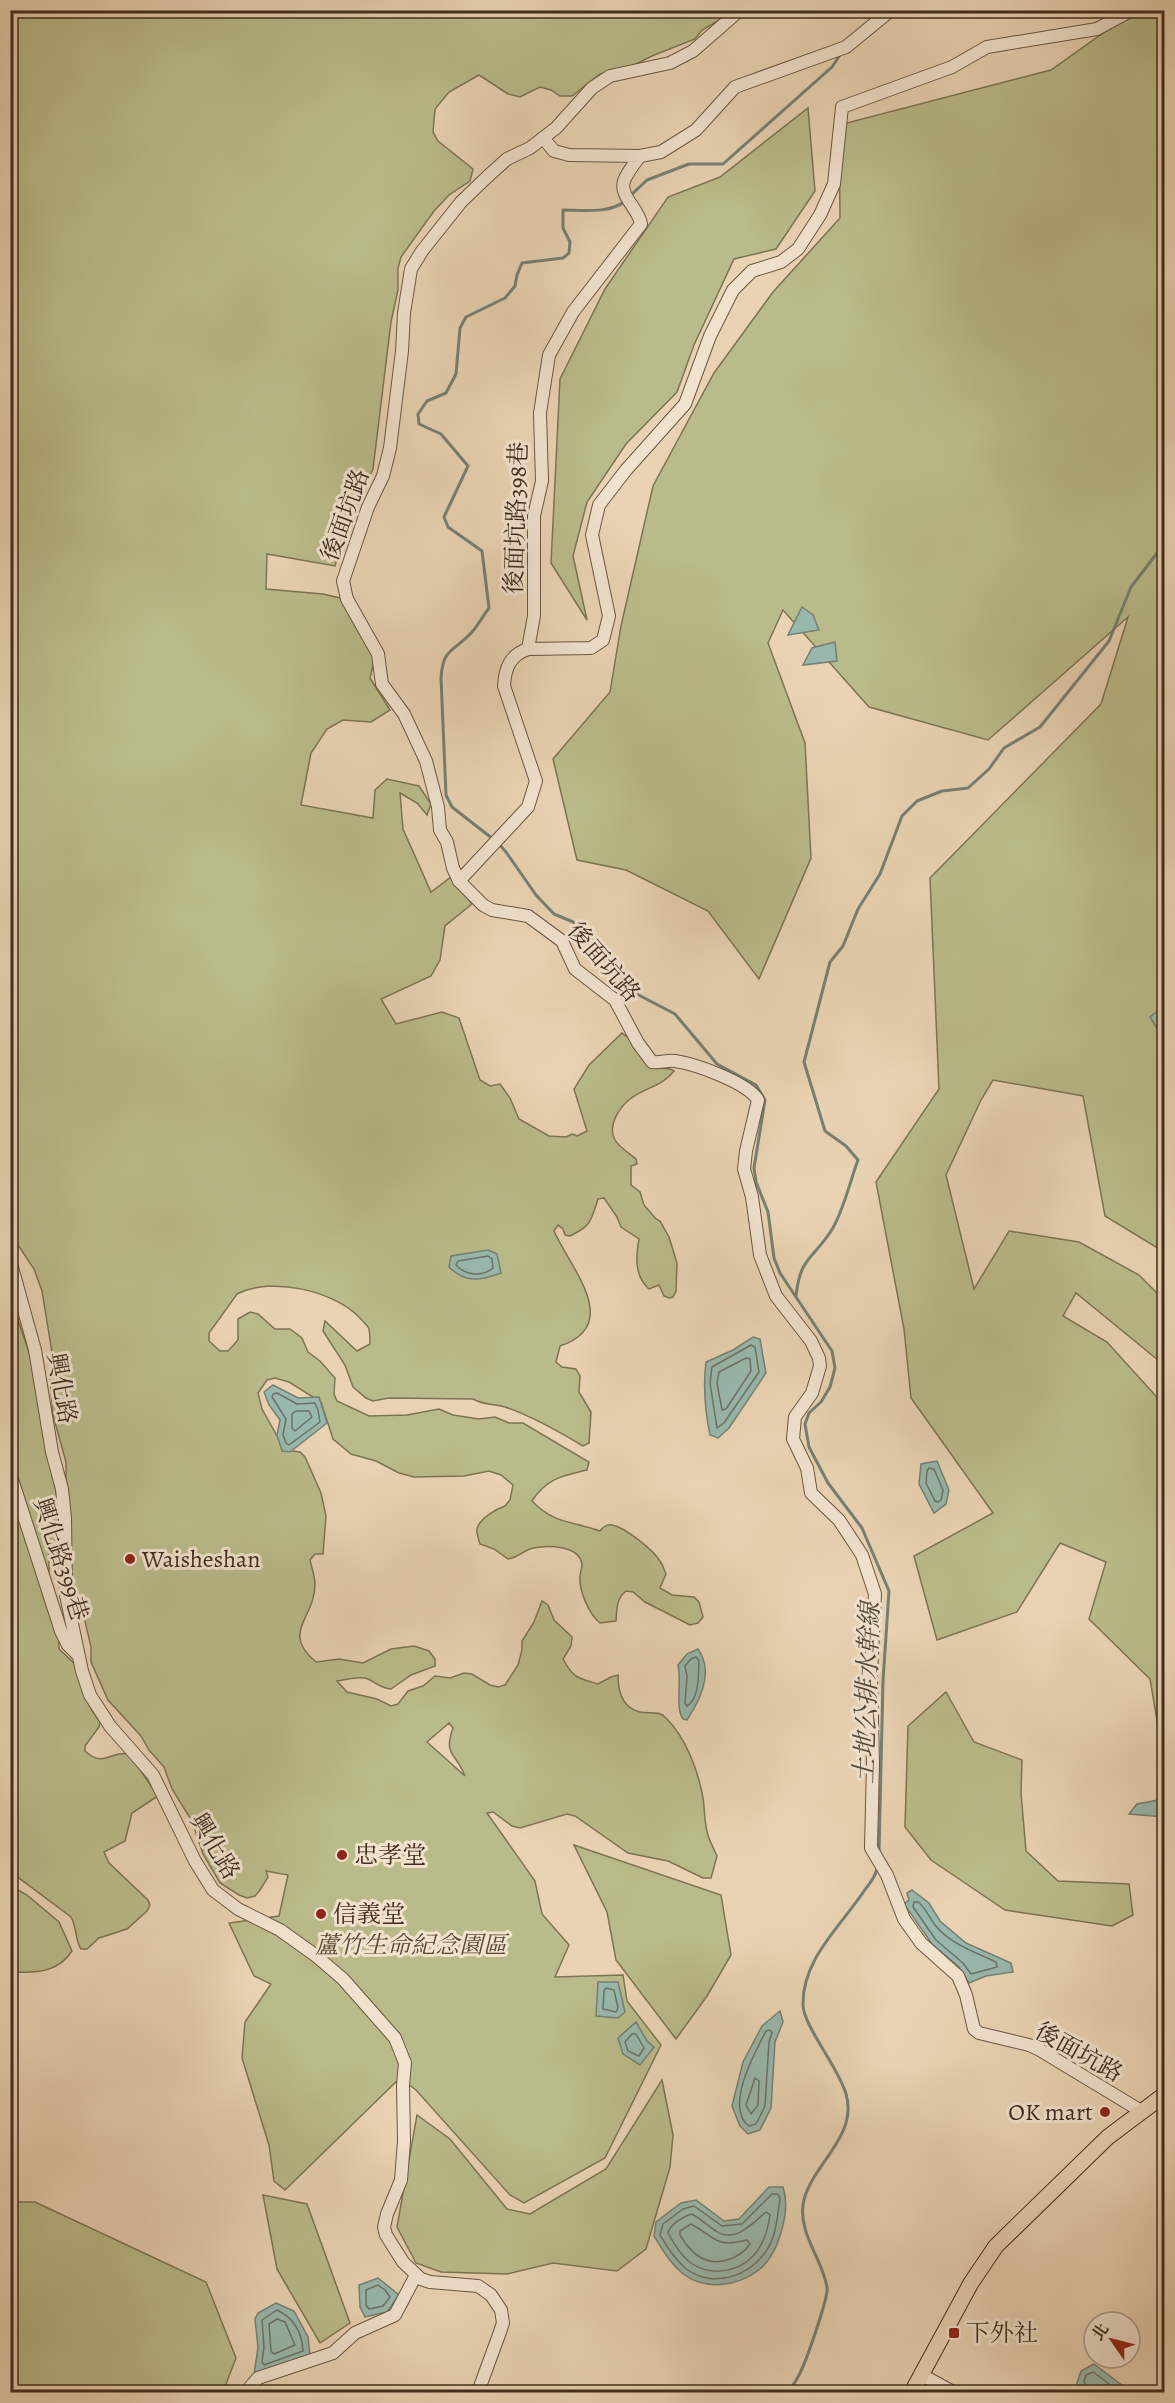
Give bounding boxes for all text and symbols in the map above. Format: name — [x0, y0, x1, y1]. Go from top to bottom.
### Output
street label: 後面坑路398巷 — [497, 441, 535, 595]
street label: 後面坑路 — [314, 464, 376, 566]
street label: 後面坑路 — [560, 915, 648, 1009]
street label: 興化路 — [40, 1350, 84, 1426]
street label: 興化路399巷 — [26, 1493, 96, 1625]
place label: Waisheshan — [141, 1543, 260, 1575]
marker: Waisheshan — [123, 1552, 137, 1566]
water label: 土地公排水幹線 — [846, 1598, 888, 1785]
street label: 興化路 — [183, 1807, 247, 1885]
place label: 忠孝堂 — [354, 1839, 426, 1871]
marker: 忠孝堂 — [335, 1848, 349, 1862]
place label: 信義堂 — [333, 1898, 405, 1930]
marker: 信義堂 — [314, 1907, 328, 1921]
park label: 蘆竹生命紀念園區 — [315, 1929, 510, 1961]
street label: 後面坑路 — [1029, 2015, 1129, 2089]
place label: OK mart — [1008, 2096, 1093, 2128]
marker: OK mart — [1098, 2105, 1112, 2119]
north arrow — [1082, 2310, 1142, 2370]
place label: 下外社 — [966, 2317, 1038, 2349]
text: 北 — [1087, 2319, 1114, 2345]
marker: 下外社 — [947, 2326, 961, 2340]

